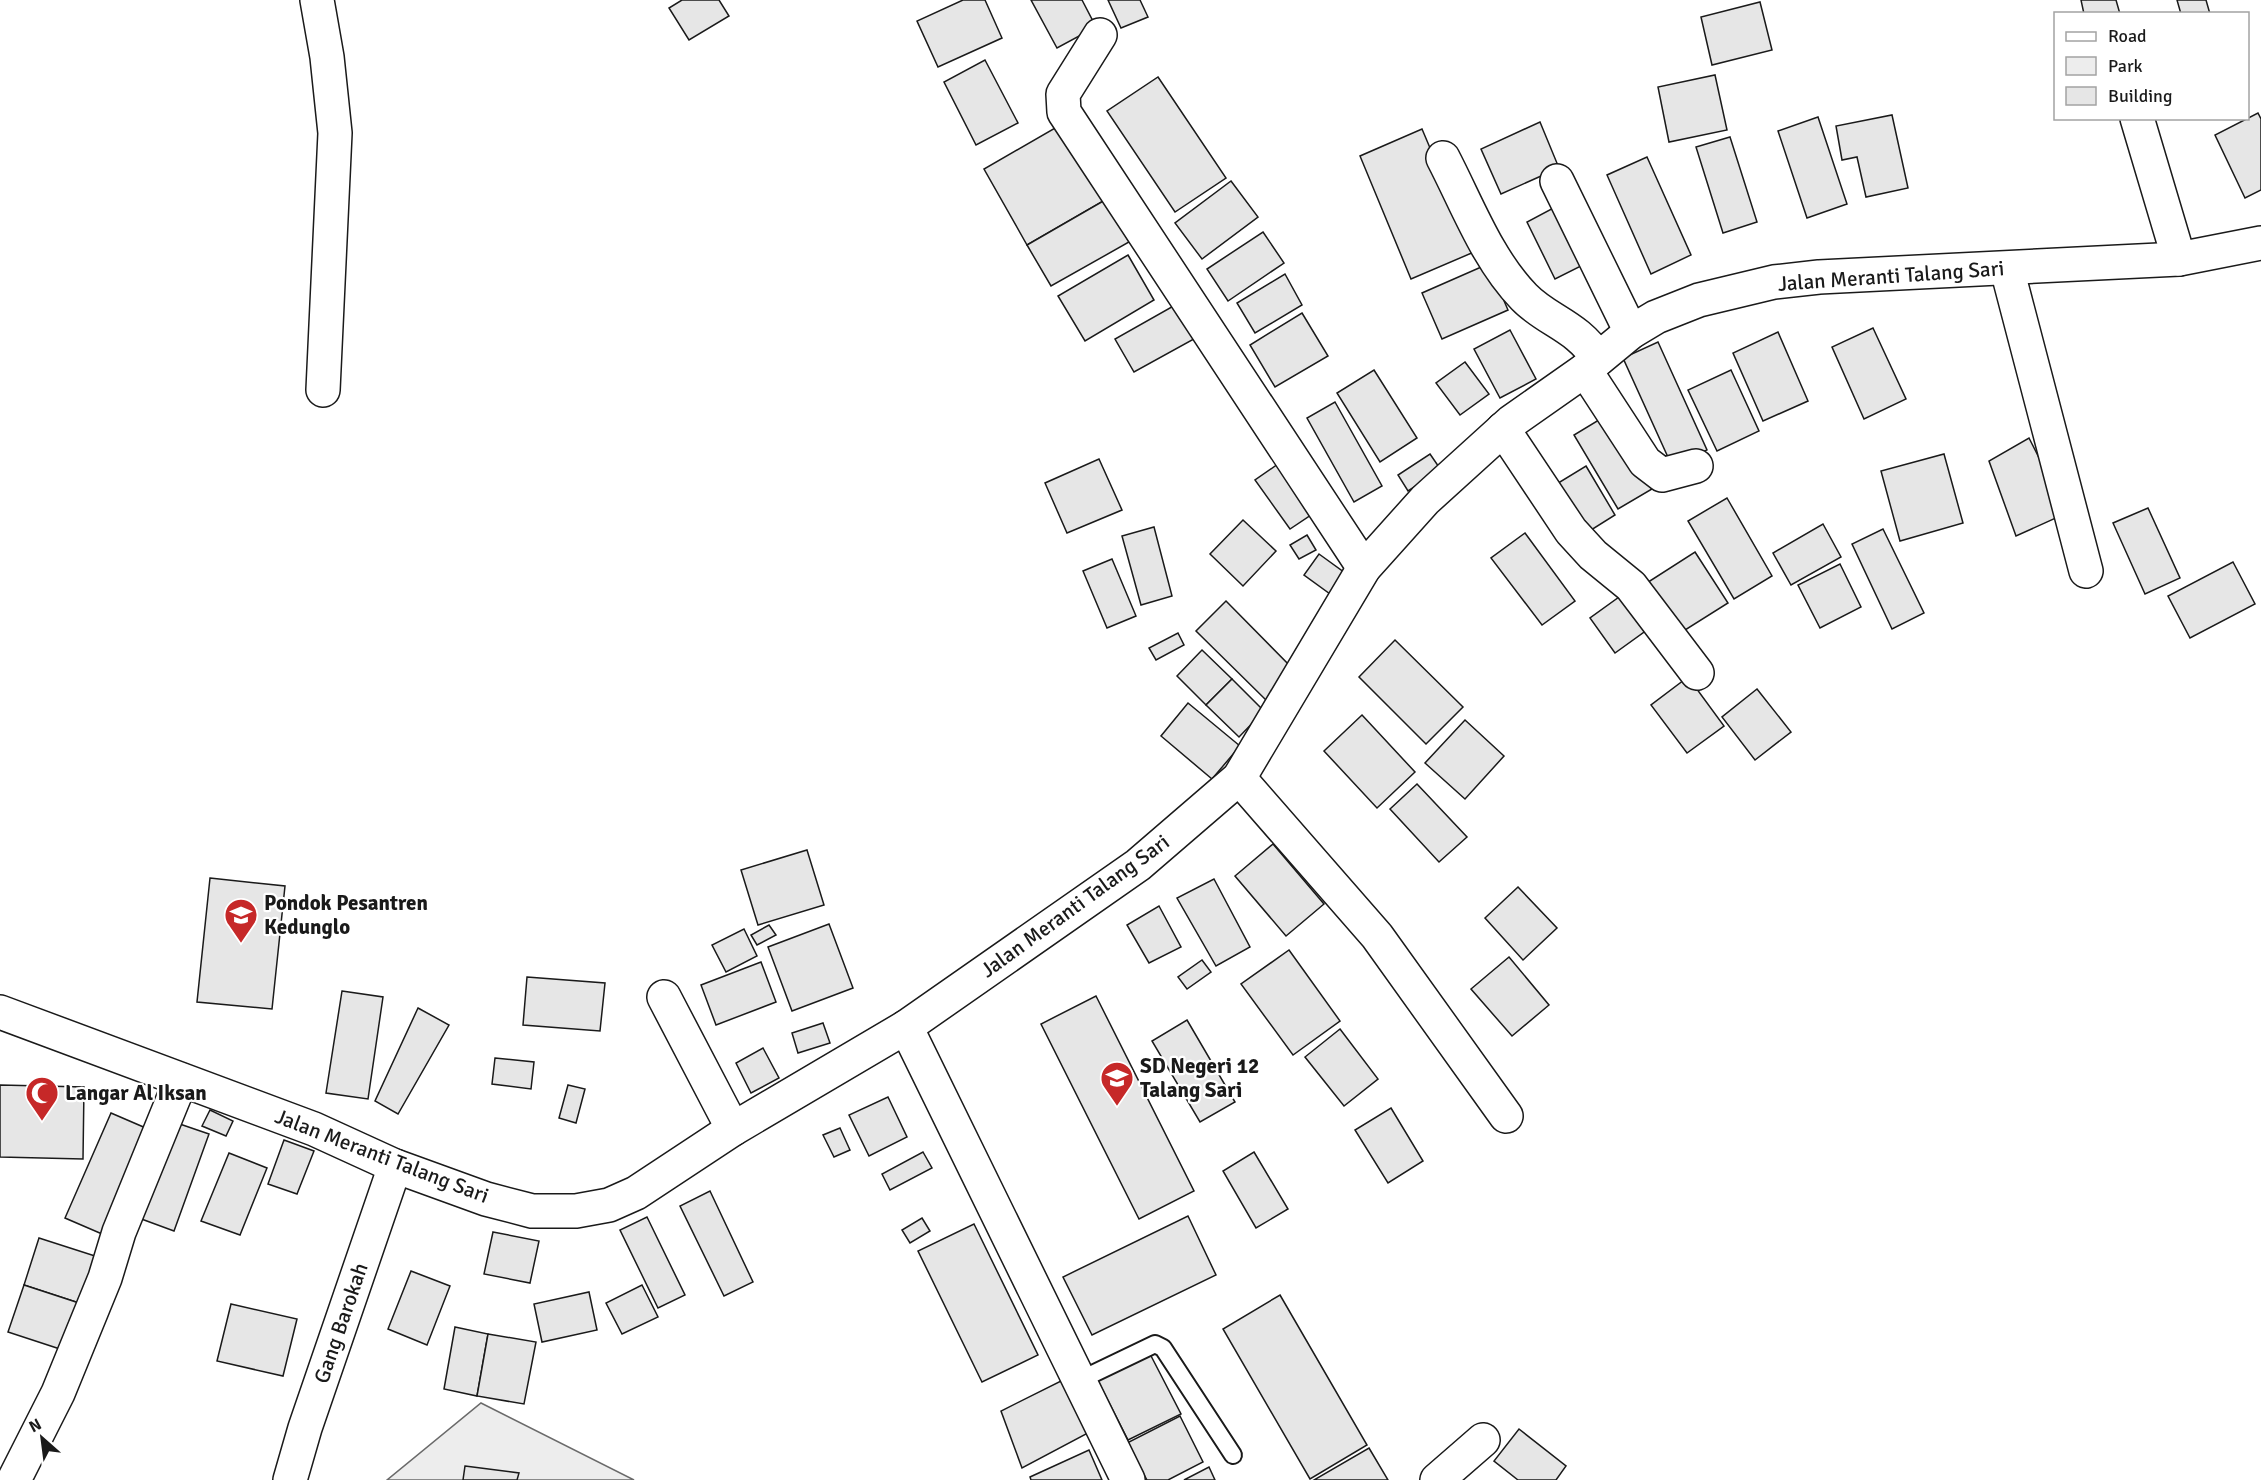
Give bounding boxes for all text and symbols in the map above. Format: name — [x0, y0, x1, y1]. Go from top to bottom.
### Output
legend — [2054, 12, 2249, 120]
text: Road — [2108, 25, 2147, 47]
text: Park — [2108, 55, 2143, 77]
text: Building — [2108, 85, 2172, 107]
street label: Jalan Meranti Talang Sari — [1777, 255, 2005, 297]
street label: Jalan Meranti Talang Sari — [976, 829, 1174, 983]
place label: Pondok Pesantren Kedunglo — [264, 890, 428, 940]
school or university icon: Pondok Pesantren Kedunglo — [223, 897, 259, 944]
place label: SD Negeri 12 Talang Sari — [1140, 1053, 1259, 1103]
school or university icon: SD Negeri 12 Talang Sari — [1099, 1060, 1135, 1107]
mosque icon: Langar Al Iksan — [24, 1075, 60, 1122]
place label: Langar Al Iksan — [65, 1080, 207, 1106]
street label: Jalan Meranti Talang Sari — [271, 1103, 493, 1209]
street label: Gang Barokah — [308, 1259, 374, 1387]
north arrow — [12, 1408, 72, 1468]
text: N — [26, 1414, 45, 1437]

